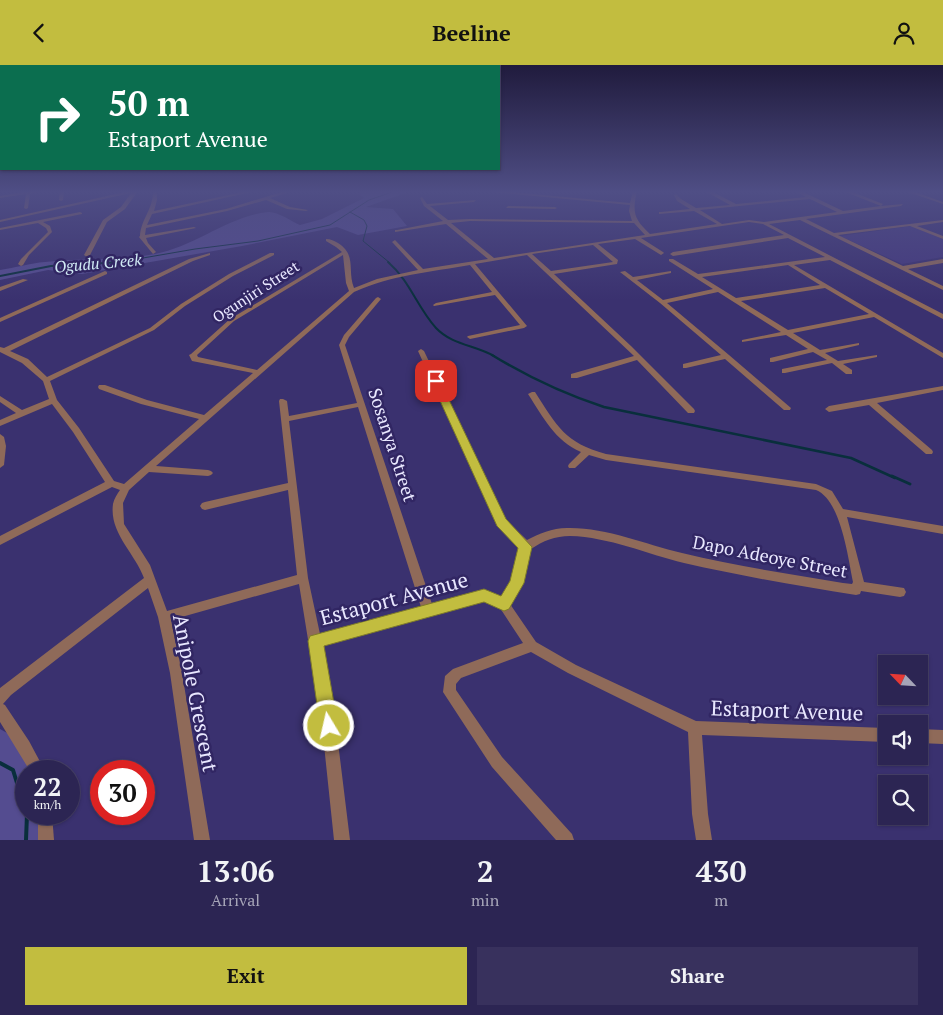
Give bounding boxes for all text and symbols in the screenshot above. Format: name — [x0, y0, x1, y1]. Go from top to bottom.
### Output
text: Beeline — [432, 18, 511, 47]
icon: back — [25, 19, 53, 47]
icon: person — [890, 19, 918, 47]
text: 50 m — [108, 80, 189, 126]
icon: right — [25, 85, 90, 150]
text: Estaport Avenue — [108, 124, 268, 153]
water label: Ogudu Creek — [53, 248, 143, 278]
street label: Ogunjiri Street — [208, 256, 303, 327]
pin — [415, 360, 457, 402]
icon: arrive — [422, 367, 450, 395]
street label: Sosanya Street — [363, 385, 423, 505]
street label: Dapo Adeoye Street — [691, 529, 850, 583]
street label: Estaport Avenue — [316, 565, 471, 631]
street label: Anipole Crescent — [167, 612, 225, 774]
north arrow — [878, 655, 928, 705]
map controls — [878, 655, 928, 825]
street label: Estaport Avenue — [710, 693, 864, 727]
position arrow — [302, 699, 354, 751]
button: sound — [878, 715, 928, 765]
speed limit sign: 30 — [90, 760, 155, 825]
text: 22 — [33, 770, 62, 803]
button: search — [878, 775, 928, 825]
text: km/h — [34, 797, 61, 812]
text: 13:06 — [196, 851, 275, 891]
text: 2 — [477, 851, 494, 891]
text: 430 — [696, 851, 747, 891]
text: Arrival — [211, 889, 260, 911]
text: min — [471, 889, 499, 911]
text: m — [714, 889, 728, 911]
button: Exit — [25, 947, 467, 1005]
button: Share — [477, 947, 918, 1005]

